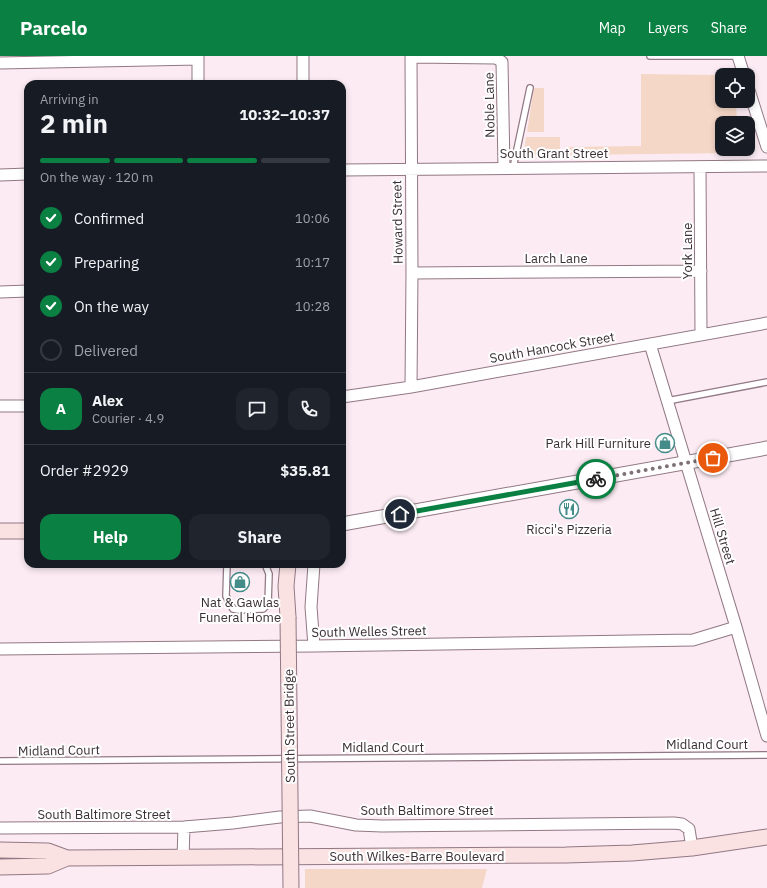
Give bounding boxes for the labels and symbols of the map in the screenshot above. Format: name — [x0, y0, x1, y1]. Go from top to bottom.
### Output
street label: Noble Lane — [480, 72, 499, 138]
street label: South Grant Street — [500, 145, 608, 162]
street label: Howard Street — [388, 180, 407, 264]
street label: York Lane — [679, 223, 696, 280]
street label: Larch Lane — [524, 250, 588, 267]
street label: South Hancock Street — [488, 328, 616, 367]
shop icon: Park Hill Furniture — [654, 432, 676, 454]
place label: Park Hill Furniture — [546, 435, 651, 452]
pin — [696, 441, 730, 475]
courier — [576, 459, 616, 499]
pin — [383, 497, 417, 531]
restaurant icon: Ricci's Pizzeria — [558, 498, 580, 520]
street label: Hill Street — [706, 506, 739, 566]
place label: Ricci's Pizzeria — [526, 521, 612, 538]
shop icon: Nat & Gawlas Funeral Home — [229, 571, 251, 593]
place label: Nat & Gawlas Funeral Home — [199, 594, 281, 626]
street label: South Welles Street — [311, 622, 427, 641]
street label: South Street Bridge — [280, 669, 299, 783]
street label: Midland Court — [666, 736, 748, 753]
street label: Midland Court — [342, 739, 424, 756]
street label: Midland Court — [18, 741, 100, 760]
street label: South Baltimore Street — [360, 802, 494, 819]
street label: South Baltimore Street — [37, 806, 171, 823]
street label: South Wilkes-Barre Boulevard — [329, 848, 505, 865]

